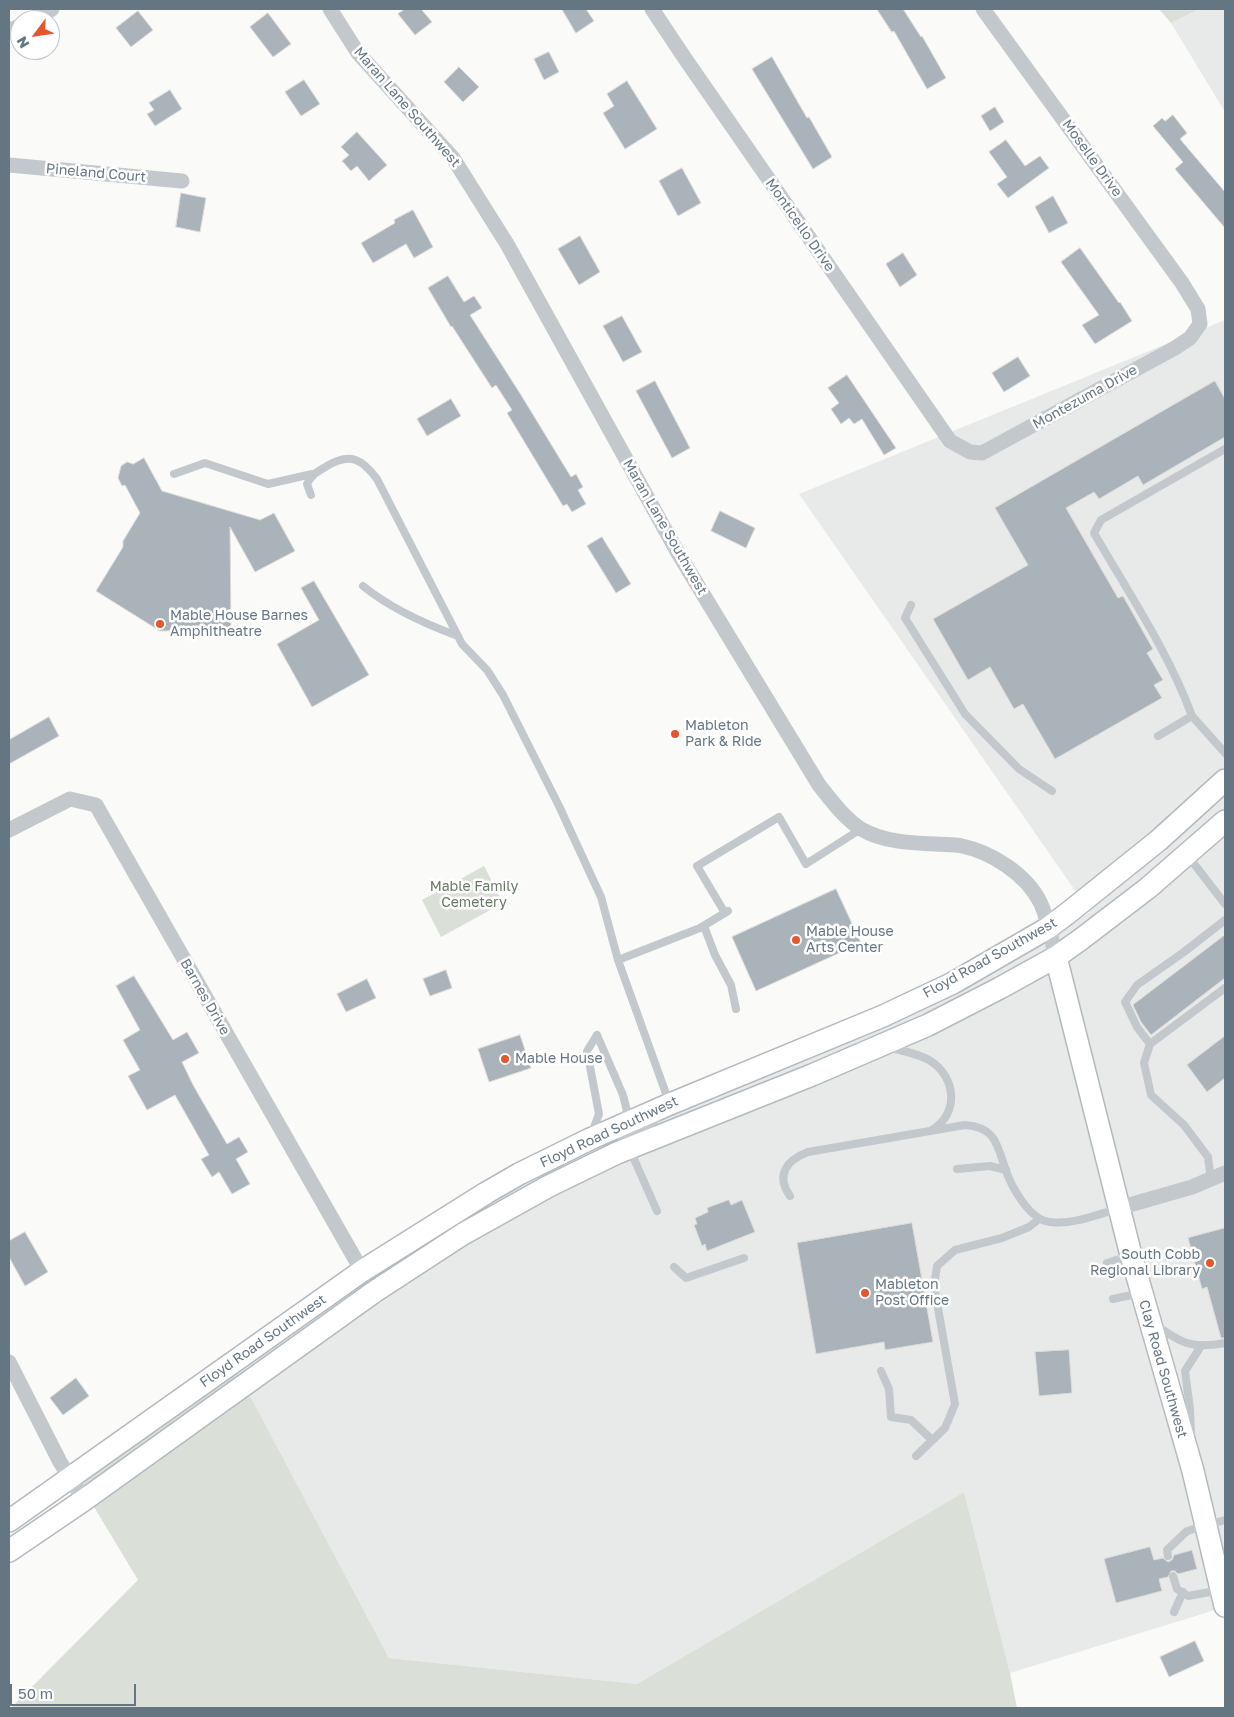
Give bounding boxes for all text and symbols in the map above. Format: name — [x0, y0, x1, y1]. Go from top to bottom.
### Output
north arrow — [10, 10, 60, 60]
text: N — [13, 34, 33, 51]
street label: Maran Lane Southwest — [350, 43, 464, 171]
street label: Moselle Drive — [1058, 116, 1126, 200]
street label: Pineland Court — [45, 160, 147, 186]
street label: Monticello Drive — [762, 175, 838, 275]
street label: Montezuma Drive — [1030, 361, 1140, 433]
street label: Maran Lane Southwest — [619, 456, 711, 598]
place label: Mable House Barnes Amphitheatre — [170, 608, 308, 640]
marker: Mable House Barnes Amphitheatre — [154, 618, 166, 630]
place label: Mableton Park & Ride — [685, 718, 762, 750]
marker: Mableton Park & Ride — [669, 728, 681, 740]
park label: Mable Family Cemetery — [430, 879, 518, 912]
street label: Floyd Road Southwest — [920, 914, 1060, 1002]
place label: Mable House Arts Center — [806, 924, 894, 956]
marker: Mable House Arts Center — [790, 934, 802, 946]
street label: Barnes Drive — [176, 956, 234, 1038]
place label: Mable House — [515, 1051, 603, 1067]
marker: Mable House — [499, 1053, 511, 1065]
street label: Floyd Road Southwest — [537, 1093, 681, 1171]
place label: South Cobb Regional Library — [1090, 1247, 1200, 1280]
marker: South Cobb Regional Library — [1204, 1257, 1216, 1269]
place label: Mableton Post Office — [875, 1277, 949, 1310]
marker: Mableton Post Office — [859, 1287, 871, 1299]
street label: Floyd Road Southwest — [197, 1291, 329, 1391]
street label: Clay Road Southwest — [1135, 1298, 1191, 1440]
scale bar — [12, 1674, 139, 1706]
text: 50 m — [18, 1684, 53, 1702]

